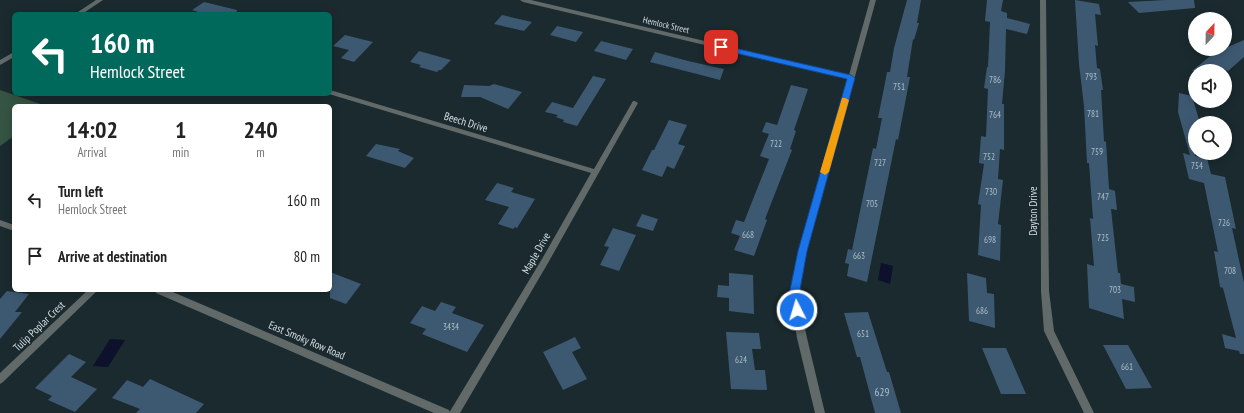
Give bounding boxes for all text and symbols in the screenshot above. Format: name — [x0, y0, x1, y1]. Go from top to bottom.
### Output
north arrow — [1188, 12, 1232, 56]
map controls — [1188, 12, 1232, 160]
street label: Hemlock Street — [642, 14, 691, 35]
text: 160 m — [90, 24, 154, 61]
icon: left — [24, 28, 76, 80]
pin — [704, 30, 738, 64]
icon: arrive — [710, 36, 732, 58]
text: Hemlock Street — [90, 60, 185, 83]
button: sound — [1188, 64, 1232, 108]
house number: 793 — [1085, 71, 1097, 82]
house number: 786 — [989, 74, 1001, 85]
house number: 751 — [893, 81, 905, 92]
house number: 781 — [1087, 108, 1099, 119]
street label: Beech Drive — [442, 109, 490, 135]
house number: 764 — [989, 109, 1001, 120]
text: 14:02 — [66, 114, 118, 145]
text: 1 — [175, 114, 186, 145]
text: 240 — [243, 114, 278, 145]
button: search — [1188, 116, 1232, 160]
house number: 722 — [770, 138, 782, 149]
text: Arrival — [77, 144, 107, 161]
text: min — [172, 144, 189, 161]
text: m — [256, 144, 265, 161]
house number: 759 — [1091, 146, 1103, 157]
house number: 752 — [983, 151, 995, 162]
house number: 727 — [874, 157, 886, 168]
house number: 754 — [1191, 160, 1203, 171]
text: Turn left — [58, 182, 103, 201]
house number: 730 — [985, 186, 997, 197]
street label: Dayton Drive — [1026, 186, 1040, 236]
icon: left — [24, 189, 46, 211]
text: 160 m — [287, 191, 320, 210]
house number: 747 — [1097, 191, 1109, 202]
house number: 705 — [866, 198, 878, 209]
text: Hemlock Street — [58, 201, 126, 218]
house number: 726 — [1218, 217, 1230, 228]
street label: Maple Drive — [519, 229, 554, 276]
house number: 668 — [742, 229, 754, 240]
house number: 725 — [1097, 232, 1109, 243]
house number: 698 — [984, 234, 996, 245]
icon: arrive — [24, 245, 46, 267]
text: Arrive at destination — [58, 247, 167, 266]
text: 80 m — [294, 247, 320, 266]
house number: 663 — [853, 250, 865, 261]
house number: 708 — [1224, 265, 1236, 276]
house number: 703 — [1109, 284, 1121, 295]
position arrow — [776, 289, 818, 331]
street label: Tulip Poplar Crest — [10, 298, 68, 354]
house number: 686 — [976, 305, 988, 316]
street label: East Smoky Row Road — [266, 318, 348, 363]
house number: 3434 — [443, 321, 459, 332]
house number: 651 — [857, 328, 869, 339]
house number: 624 — [735, 354, 747, 365]
house number: 661 — [1121, 361, 1133, 372]
house number: 629 — [875, 385, 889, 399]

